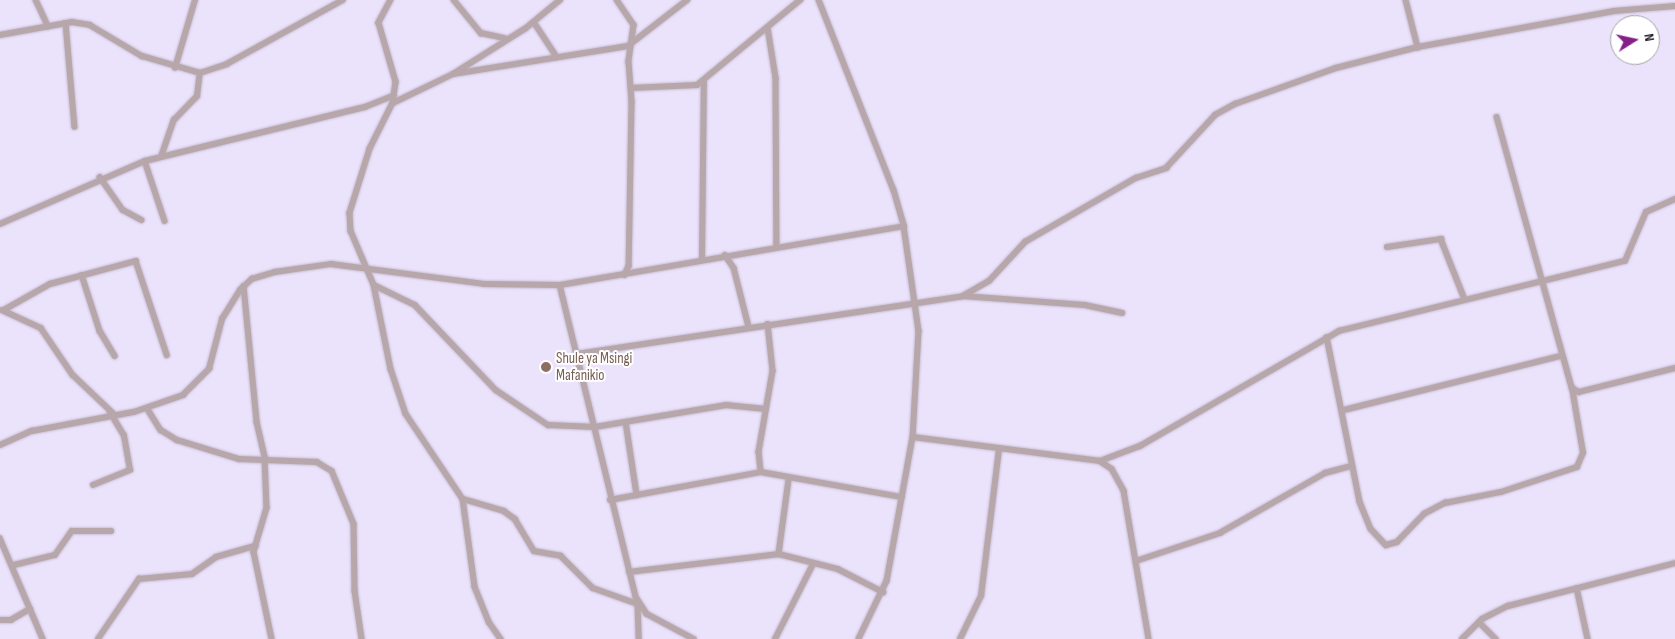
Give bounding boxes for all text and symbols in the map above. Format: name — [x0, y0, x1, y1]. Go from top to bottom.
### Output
north arrow — [1610, 15, 1660, 65]
text: N — [1640, 32, 1658, 43]
place label: Shule ya Msingi Mafanikio — [556, 349, 632, 384]
marker: Shule ya Msingi Mafanikio — [540, 361, 552, 373]

